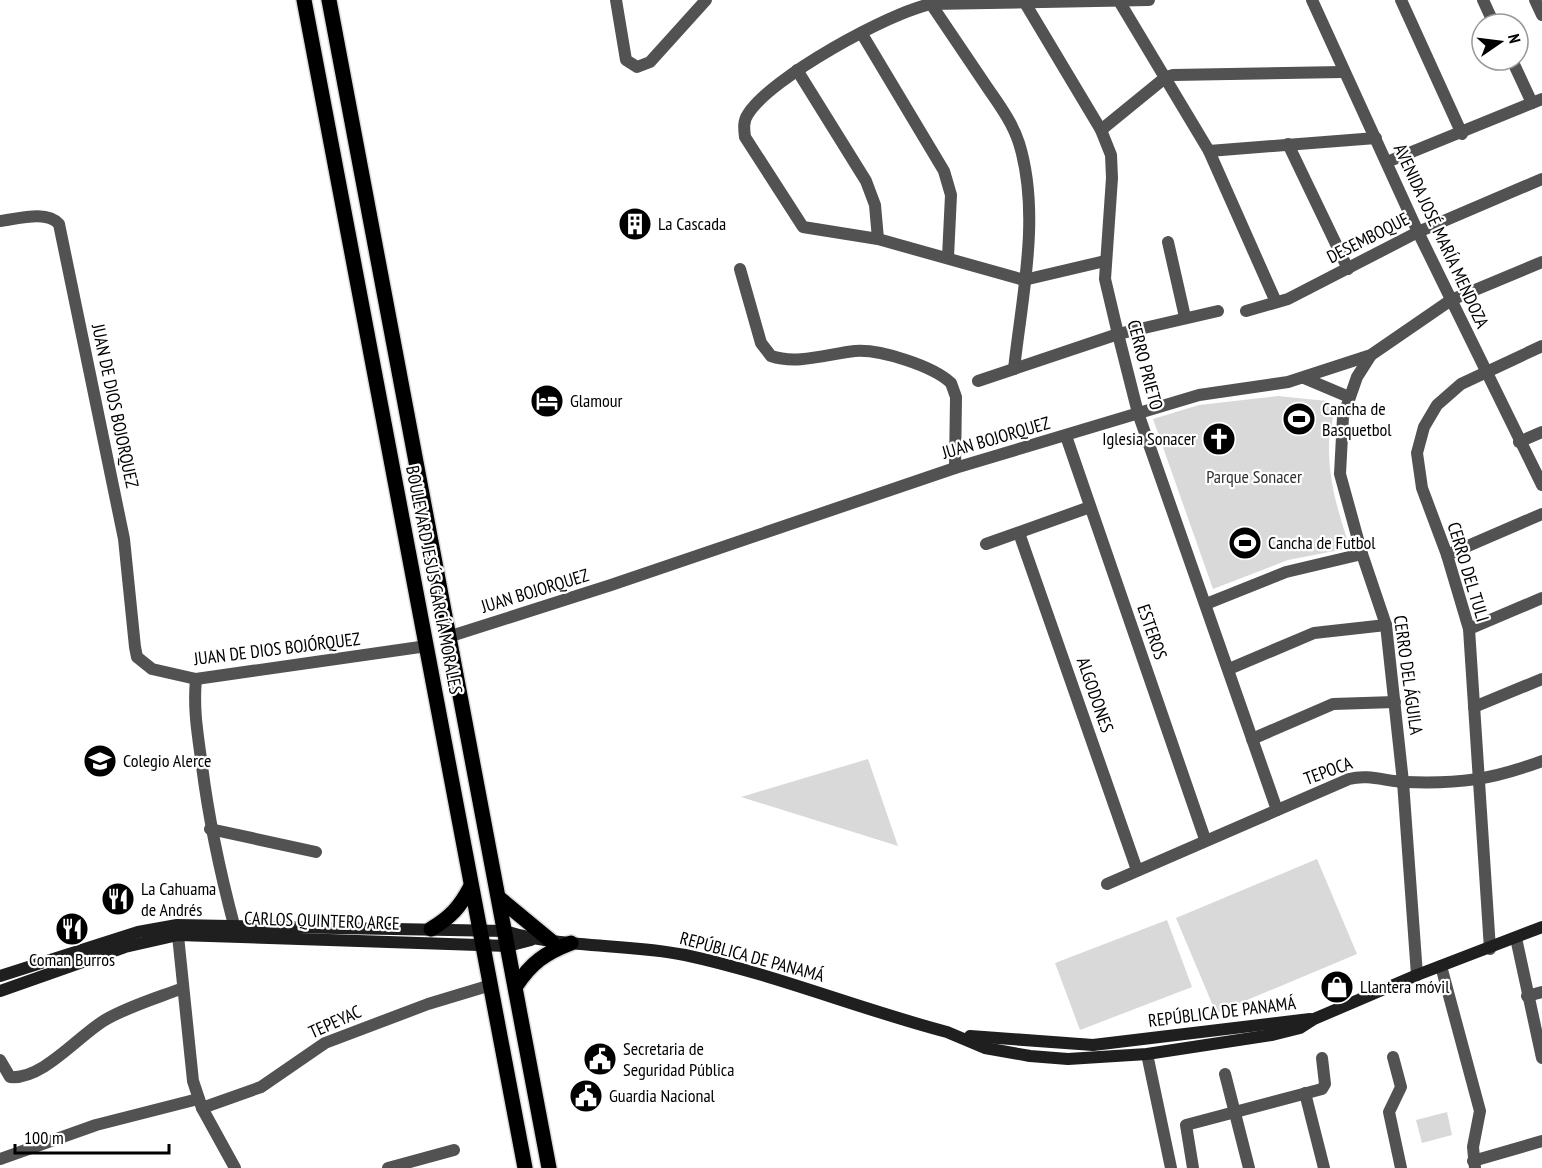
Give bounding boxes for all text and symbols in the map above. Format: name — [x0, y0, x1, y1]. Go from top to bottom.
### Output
north arrow — [1470, 12, 1530, 72]
text: N — [1504, 32, 1525, 45]
street label: AVENIDA JOSÉ MARÍA MENDOZA — [1389, 140, 1494, 332]
building icon: La Cascada — [617, 206, 653, 242]
street label: DESEMBOQUE — [1323, 207, 1413, 268]
place label: La Cascada — [658, 212, 726, 235]
street label: CERRO PRIETO — [1122, 317, 1169, 413]
street label: JUAN DE DIOS BOJORQUEZ — [87, 321, 144, 490]
hotel icon: Glamour — [529, 383, 565, 419]
place label: Glamour — [570, 389, 623, 412]
place label: Cancha de Basquetbol — [1322, 397, 1392, 441]
sports icon: Cancha de Basquetbol — [1281, 401, 1317, 437]
street label: JUAN BOJORQUEZ — [938, 411, 1053, 464]
church icon: Iglesia Sonacer — [1201, 421, 1237, 457]
place label: Iglesia Sonacer — [1102, 427, 1196, 450]
street label: BOULEVARD JESÚS GARCÍA MORALES — [401, 464, 468, 696]
park label: Parque Sonacer — [1206, 465, 1302, 488]
street label: CERRO DEL TULI — [1442, 519, 1495, 624]
sports icon: Cancha de Futbol — [1227, 525, 1263, 561]
place label: Cancha de Futbol — [1268, 531, 1376, 554]
street label: JUAN BOJORQUEZ — [477, 563, 591, 618]
street label: ESTEROS — [1132, 601, 1173, 663]
street label: CERRO DEL ÁGUILA — [1389, 614, 1428, 737]
street label: JUAN DE DIOS BOJÓRQUEZ — [192, 627, 361, 670]
street label: ALGODONES — [1072, 654, 1119, 736]
school or university icon: Colegio Alerce — [82, 743, 118, 779]
place label: Colegio Alerce — [123, 749, 211, 772]
street label: TEPOCA — [1300, 751, 1356, 790]
place label: La Cahuama de Andrés — [141, 877, 216, 921]
restaurant icon: La Cahuama de Andrés — [100, 881, 136, 917]
street label: CARLOS QUINTERO ARCE — [244, 906, 400, 935]
restaurant icon: Coman Burros — [54, 911, 90, 947]
street label: REPÚBLICA DE PANAMÁ — [677, 926, 827, 987]
place label: Coman Burros — [29, 948, 115, 971]
shop icon: Llantera móvil — [1319, 969, 1355, 1005]
place label: Llantera móvil — [1360, 975, 1450, 998]
street label: REPÚBLICA DE PANAMÁ — [1147, 991, 1297, 1032]
street label: TEPEYAC — [305, 1000, 365, 1043]
place label: Secretaria de Seguridad Pública — [623, 1037, 734, 1081]
public building icon: Secretaria de Seguridad Pública — [582, 1041, 618, 1077]
public building icon: Guardia Nacional — [568, 1078, 604, 1114]
place label: Guardia Nacional — [609, 1084, 716, 1107]
scale bar — [15, 1117, 170, 1155]
text: 100 m — [24, 1126, 64, 1149]

